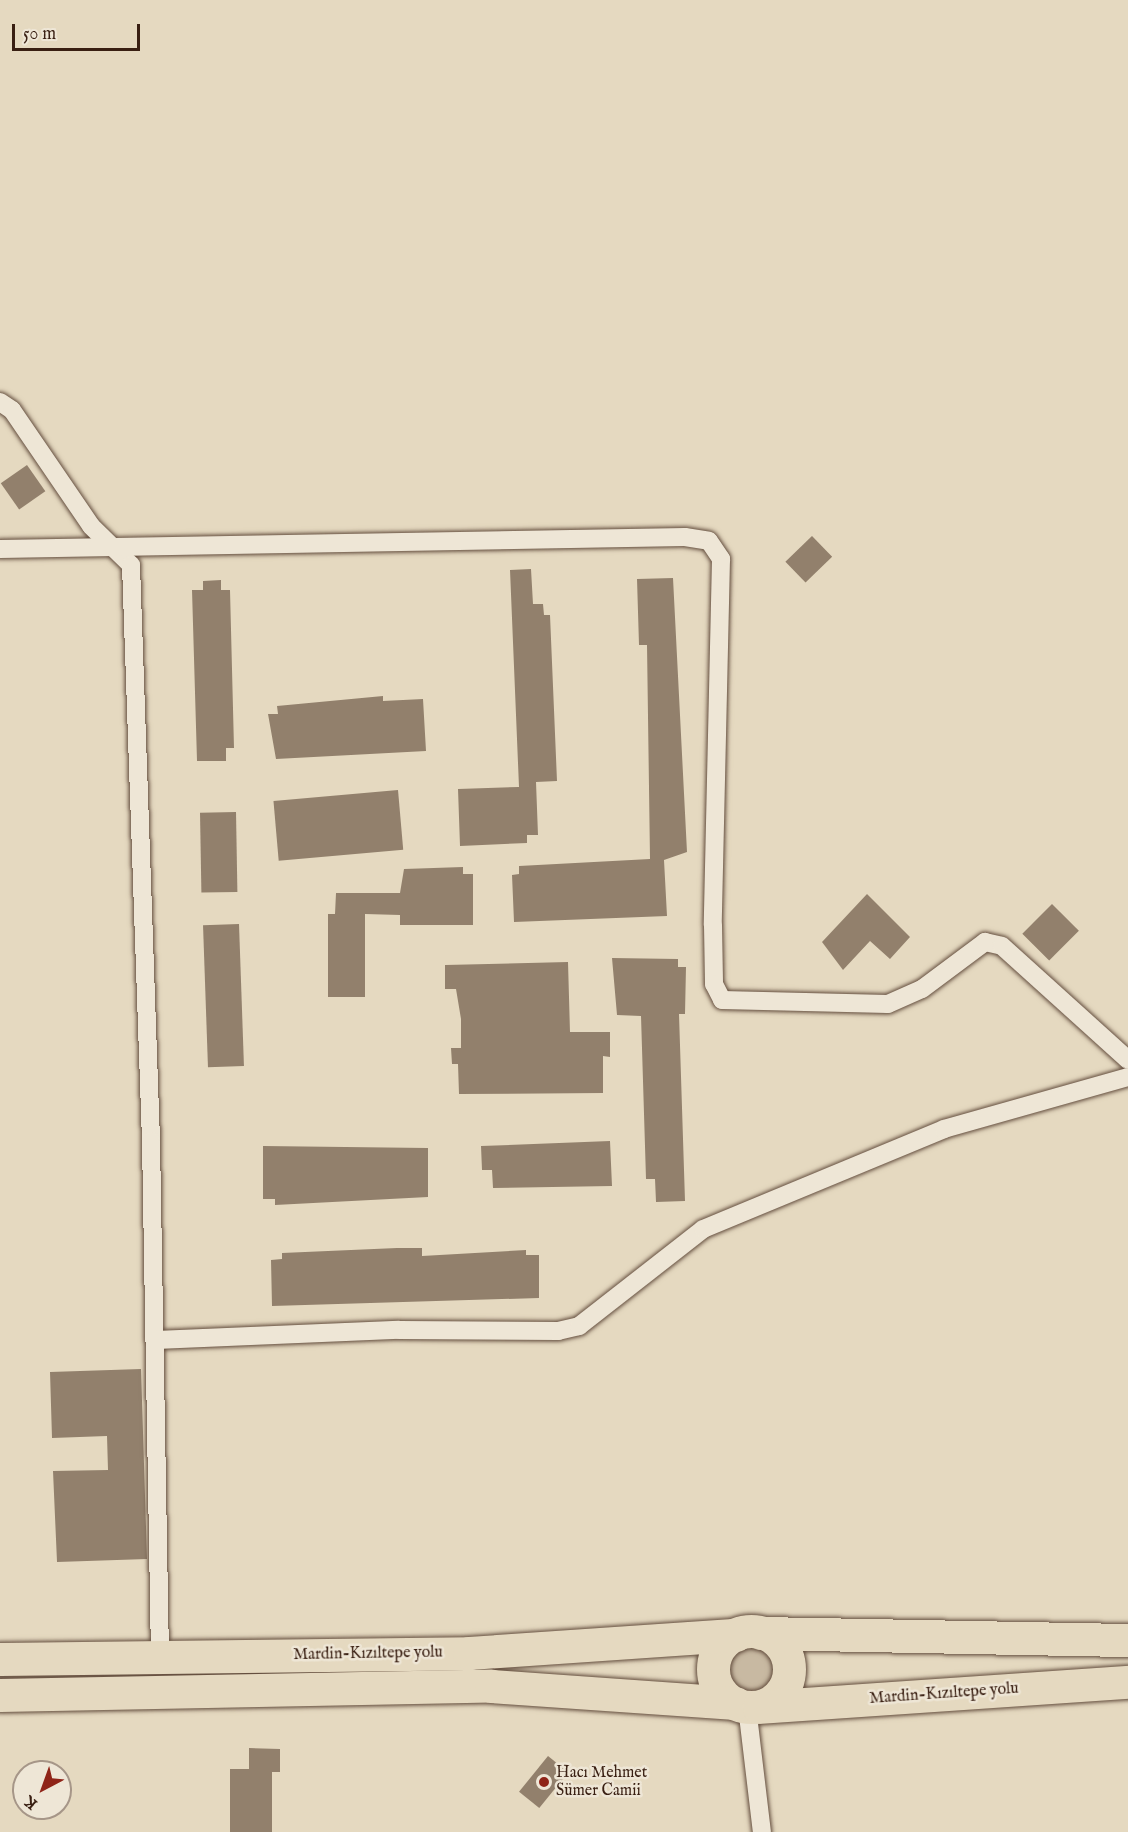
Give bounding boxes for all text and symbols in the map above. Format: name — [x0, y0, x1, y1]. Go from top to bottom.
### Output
scale bar — [15, 12, 142, 50]
text: 50 m — [23, 23, 56, 46]
street label: Mardin-Kızıltepe yolu — [293, 1643, 443, 1665]
street label: Mardin-Kızıltepe yolu — [869, 1679, 1019, 1709]
north arrow — [12, 1760, 72, 1820]
place label: Hacı Mehmet Sümer Camii — [556, 1763, 647, 1801]
marker: Hacı Mehmet Sümer Camii — [537, 1775, 551, 1789]
text: K — [21, 1791, 42, 1813]

